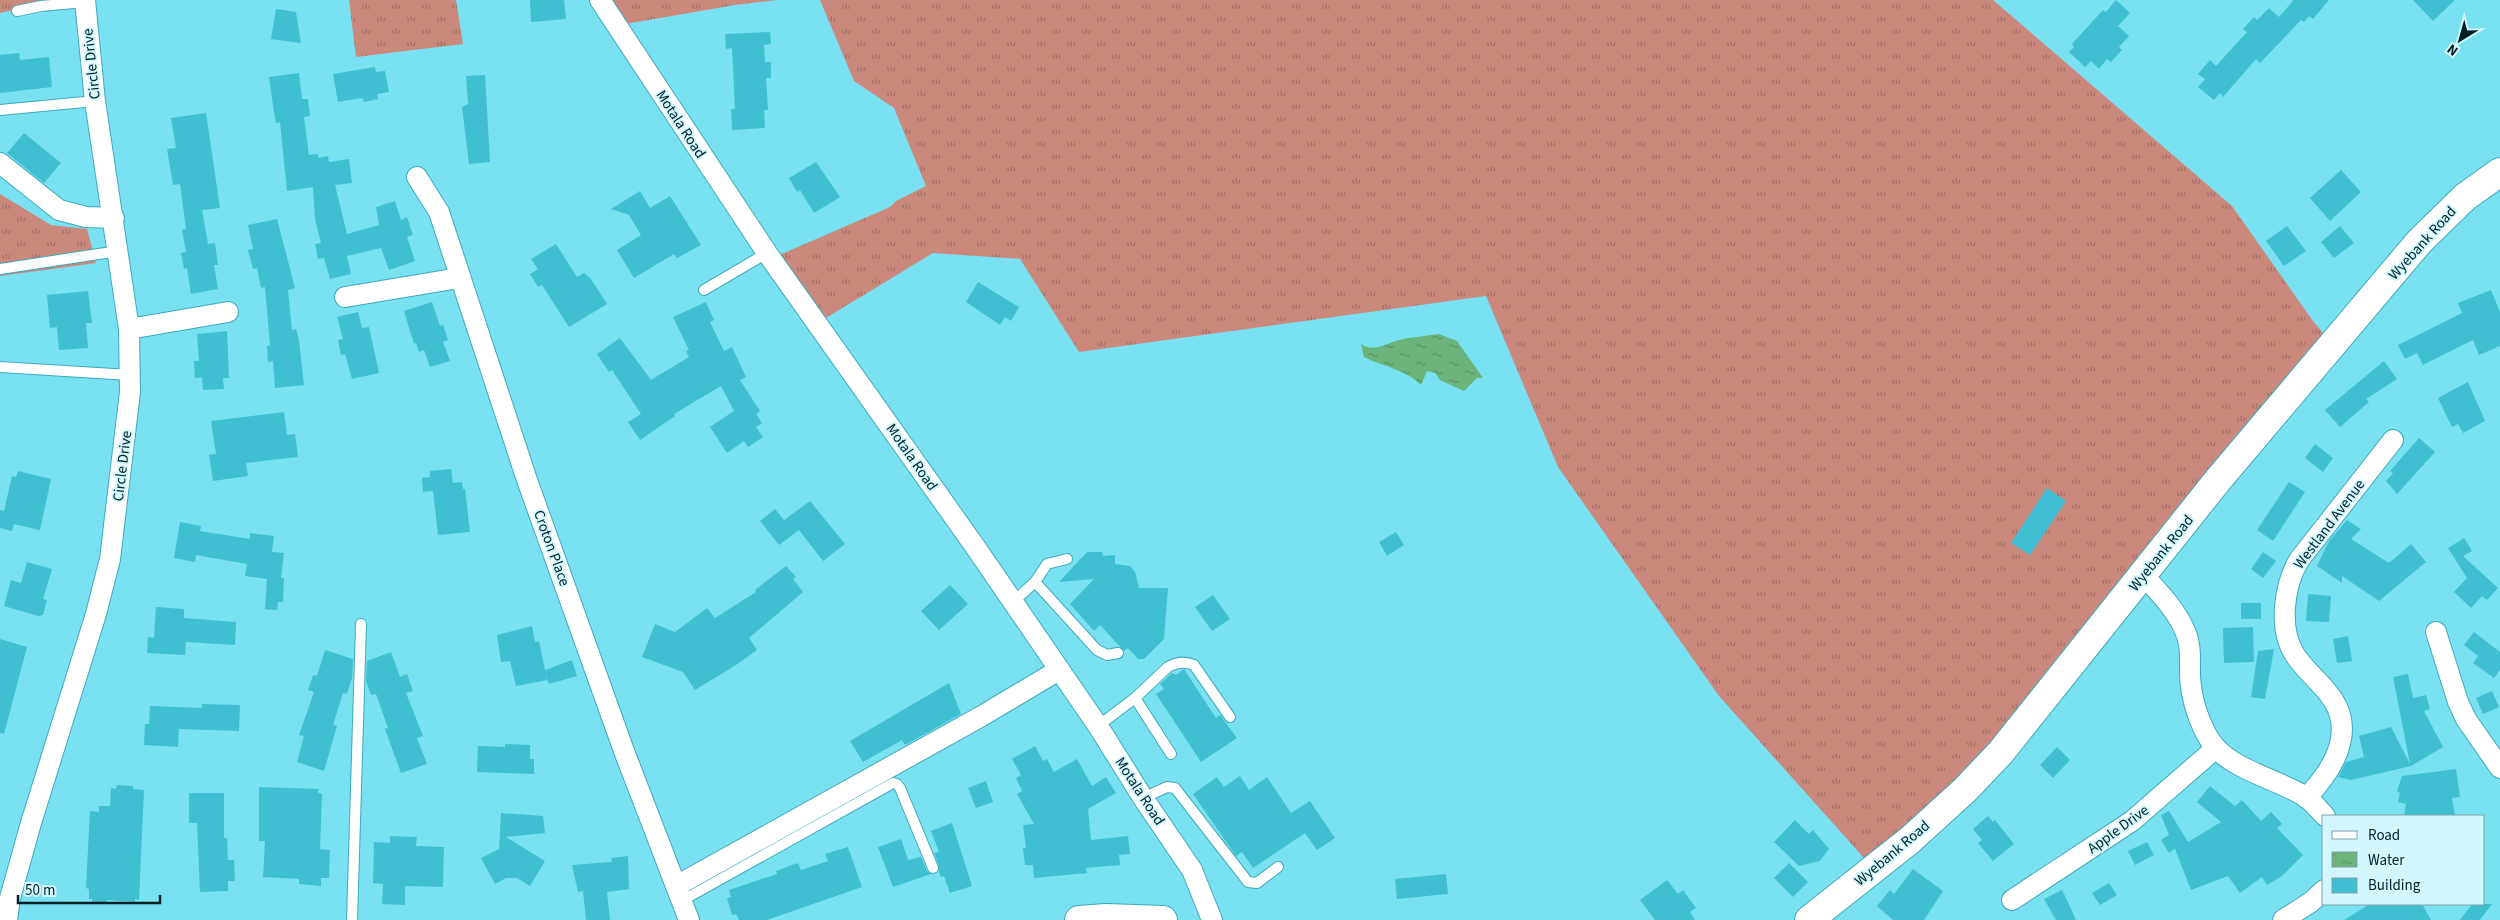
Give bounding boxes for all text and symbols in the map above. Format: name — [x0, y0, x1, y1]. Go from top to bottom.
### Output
north arrow — [2435, 15, 2485, 65]
street label: Circle Drive — [77, 28, 106, 100]
text: N — [2443, 39, 2463, 60]
street label: Motala Road — [651, 86, 711, 163]
street label: Wyebank Road — [2384, 202, 2461, 285]
street label: Motala Road — [881, 419, 942, 495]
street label: Circle Drive — [108, 430, 137, 503]
street label: Westland Avenue — [2289, 475, 2370, 574]
street label: Croton Place — [528, 507, 575, 589]
street label: Wyebank Road — [2124, 511, 2199, 596]
street label: Motala Road — [1110, 753, 1170, 830]
street label: Apple Drive — [2083, 800, 2153, 859]
legend — [2322, 815, 2485, 905]
street label: Wyebank Road — [1850, 816, 1935, 891]
text: Road — [2368, 825, 2400, 846]
text: Water — [2368, 850, 2405, 871]
scale bar — [18, 872, 160, 904]
text: Building — [2368, 875, 2421, 896]
text: 50 m — [25, 880, 55, 901]

